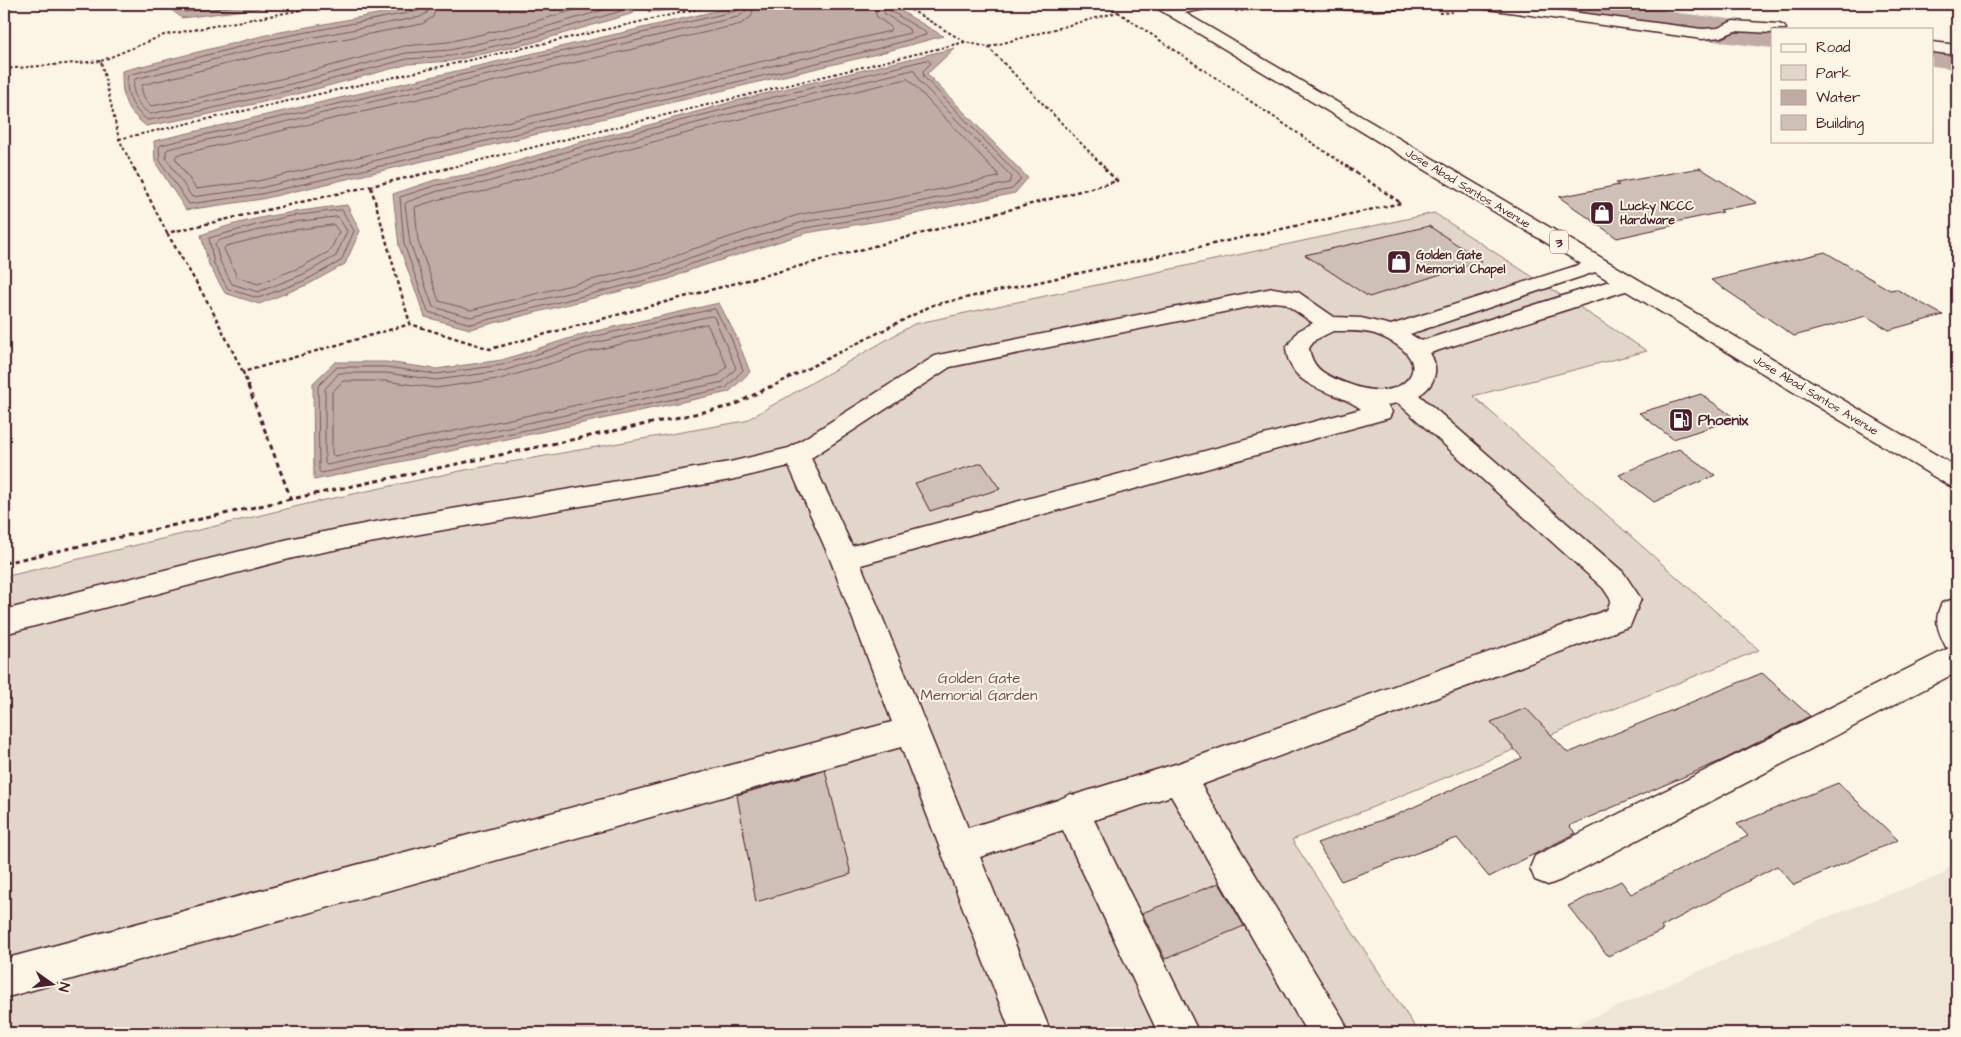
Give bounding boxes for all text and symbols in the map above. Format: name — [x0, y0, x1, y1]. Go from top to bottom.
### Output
legend — [1771, 28, 1934, 142]
text: Road — [1816, 37, 1851, 58]
text: Park — [1816, 63, 1851, 84]
text: Water — [1816, 87, 1860, 108]
text: Building — [1816, 113, 1864, 135]
street label: Jose Abad Santos Avenue — [1402, 144, 1534, 233]
place label: Lucky NCCC Hardware — [1620, 198, 1694, 229]
shop icon: Lucky NCCC Hardware — [1589, 200, 1615, 226]
road number: 3 — [1550, 230, 1568, 253]
place label: Golden Gate Memorial Chapel — [1416, 247, 1505, 279]
shop icon: Golden Gate Memorial Chapel — [1386, 249, 1412, 275]
street label: Jose Abad Santos Avenue — [1750, 351, 1882, 440]
fuel station icon: Phoenix — [1668, 407, 1694, 433]
place label: Phoenix — [1698, 410, 1749, 431]
park label: Golden Gate Memorial Garden — [921, 668, 1038, 706]
north arrow — [28, 960, 78, 1010]
text: N — [53, 980, 74, 994]

